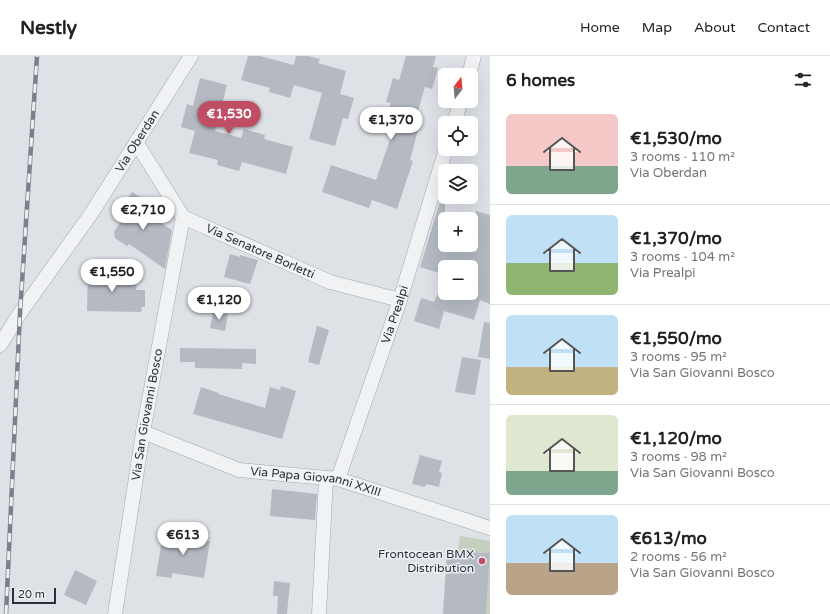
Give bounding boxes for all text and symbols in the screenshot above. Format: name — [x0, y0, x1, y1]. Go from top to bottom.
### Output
text: Nestly — [20, 17, 77, 39]
text: Home — [580, 19, 620, 36]
text: Map — [642, 19, 672, 36]
text: About — [694, 19, 736, 36]
text: Contact — [758, 19, 810, 36]
north arrow — [438, 68, 478, 108]
map controls — [438, 68, 478, 300]
icon: filters — [792, 69, 814, 91]
text: 6 homes — [506, 70, 575, 91]
pin: €1,530 — [196, 101, 262, 135]
text: €1,530 — [207, 106, 251, 122]
street label: Via Oberdan — [112, 107, 162, 175]
pin: €1,370 — [358, 107, 424, 141]
text: €1,370 — [369, 112, 413, 128]
button: locate — [438, 116, 478, 156]
text: €1,530/mo — [630, 128, 722, 149]
icon: home — [538, 130, 586, 178]
text: 3 rooms · 110 m² — [630, 149, 735, 165]
button: layers — [438, 164, 478, 204]
text: Via Oberdan — [630, 165, 707, 181]
pin: €2,710 — [110, 197, 176, 231]
text: €2,710 — [121, 202, 165, 218]
button: + — [438, 212, 478, 252]
street label: Via Senatore Borletti — [204, 221, 317, 281]
text: €1,370/mo — [630, 228, 722, 249]
icon: home — [538, 231, 586, 279]
text: 3 rooms · 104 m² — [630, 249, 735, 265]
pin: €1,550 — [79, 259, 145, 293]
button: − — [438, 260, 478, 300]
text: €1,550 — [90, 264, 134, 280]
text: Via Prealpi — [630, 265, 696, 281]
street label: Via Prealpi — [378, 284, 411, 346]
pin: €1,120 — [186, 287, 252, 321]
text: €1,120 — [197, 292, 241, 308]
text: €1,550/mo — [630, 328, 722, 349]
icon: home — [538, 331, 586, 379]
street label: Via San Giovanni Bosco — [129, 347, 165, 482]
text: 3 rooms · 95 m² — [630, 349, 727, 365]
text: Via San Giovanni Bosco — [630, 365, 775, 381]
text: €1,120/mo — [630, 428, 722, 449]
icon: home — [538, 431, 586, 479]
text: 3 rooms · 98 m² — [630, 449, 727, 465]
street label: Via Papa Giovanni XXIII — [250, 464, 383, 499]
text: Via San Giovanni Bosco — [630, 465, 775, 481]
pin: €613 — [159, 522, 207, 556]
text: €613 — [166, 527, 200, 543]
text: €613/mo — [630, 528, 707, 549]
icon: home — [538, 531, 586, 579]
place label: Frontocean BMX Distribution — [378, 547, 474, 575]
text: 2 rooms · 56 m² — [630, 549, 727, 565]
marker: Frontocean BMX Distribution — [477, 556, 487, 566]
text: Via San Giovanni Bosco — [630, 565, 775, 581]
scale bar — [12, 586, 56, 605]
text: 20 m — [18, 588, 45, 601]

